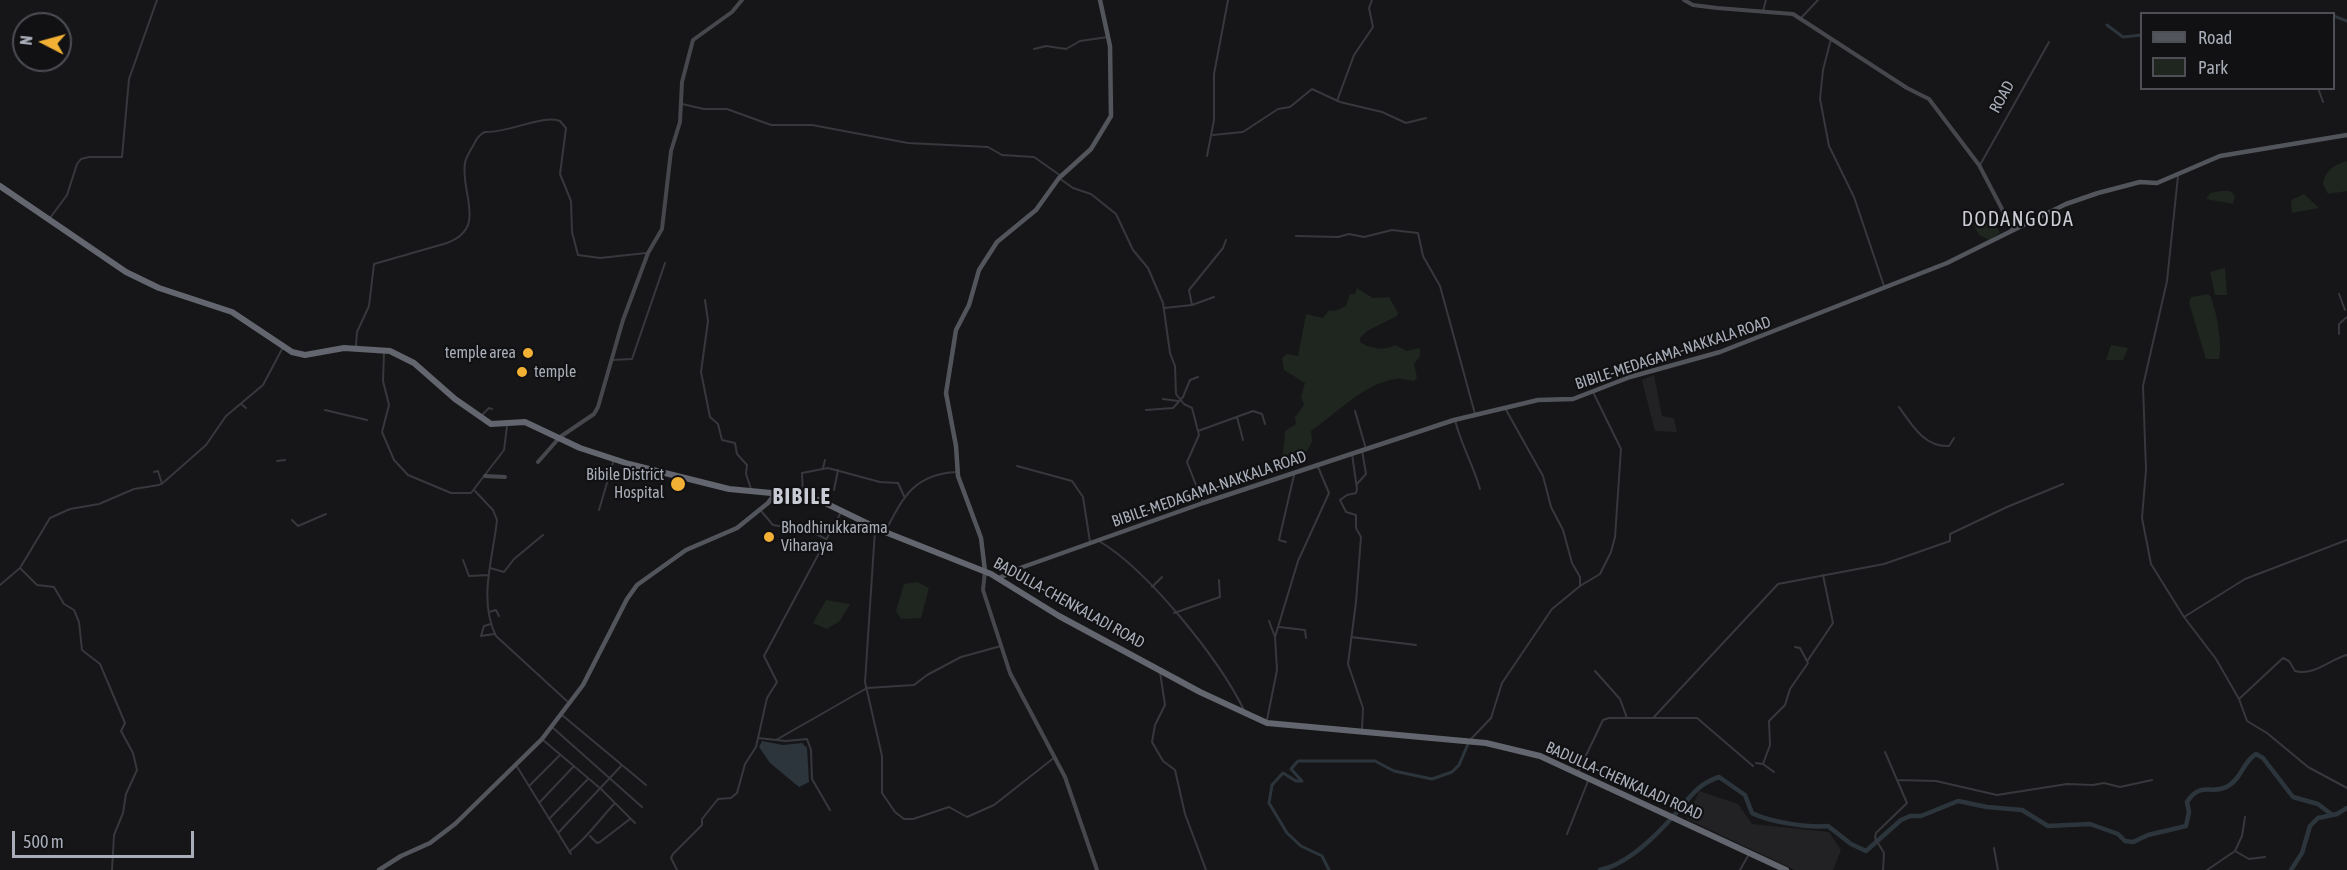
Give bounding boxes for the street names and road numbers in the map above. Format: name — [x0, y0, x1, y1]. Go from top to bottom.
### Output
street label: ROAD — [1985, 77, 2019, 117]
street label: BIBILE-MEDAGAMA-NAKKALA ROAD — [1573, 312, 1773, 394]
street label: BIBILE-MEDAGAMA-NAKKALA ROAD — [1109, 447, 1309, 531]
street label: BADULLA-CHENKALADI ROAD — [990, 553, 1148, 653]
street label: BADULLA-CHENKALADI ROAD — [1543, 738, 1705, 824]

